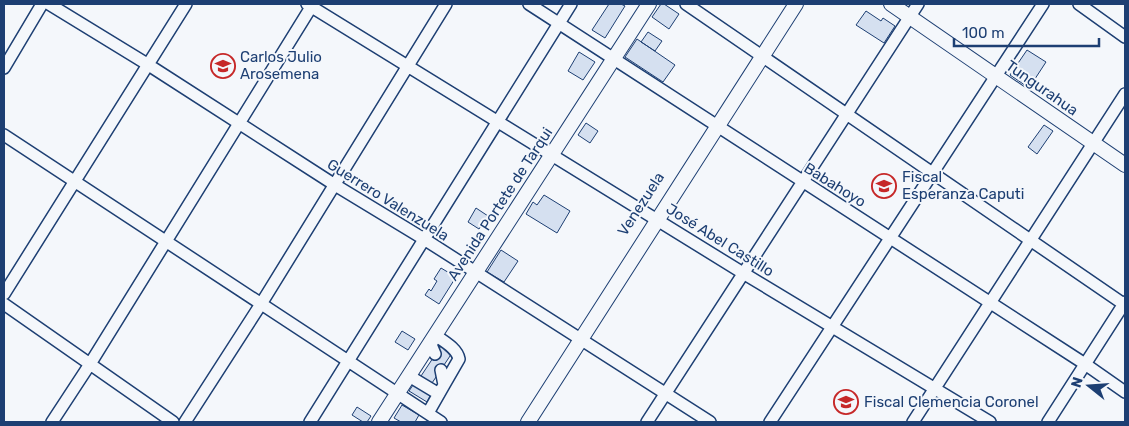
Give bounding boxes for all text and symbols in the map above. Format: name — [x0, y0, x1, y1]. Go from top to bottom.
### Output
scale bar — [954, 15, 1099, 47]
text: 100 m — [962, 24, 1004, 42]
place label: Carlos Julio Arosemena — [240, 48, 322, 83]
school or university icon: Carlos Julio Arosemena — [210, 53, 236, 79]
street label: Tungurahua — [1002, 57, 1082, 119]
street label: Avenida Portete de Tarqui — [444, 124, 556, 284]
street label: Guerrero Valenzuela — [324, 155, 452, 245]
street label: Babahoyo — [801, 159, 869, 211]
place label: Fiscal Esperanza Caputi — [902, 168, 1024, 203]
street label: Venezuela — [614, 169, 668, 239]
school or university icon: Fiscal Esperanza Caputi — [871, 173, 897, 199]
street label: José Abel Castillo — [663, 200, 777, 280]
north arrow — [1064, 361, 1114, 411]
text: N — [1067, 375, 1087, 390]
school or university icon: Fiscal Clemencia Coronel — [833, 389, 859, 415]
place label: Fiscal Clemencia Coronel — [864, 393, 1039, 411]

